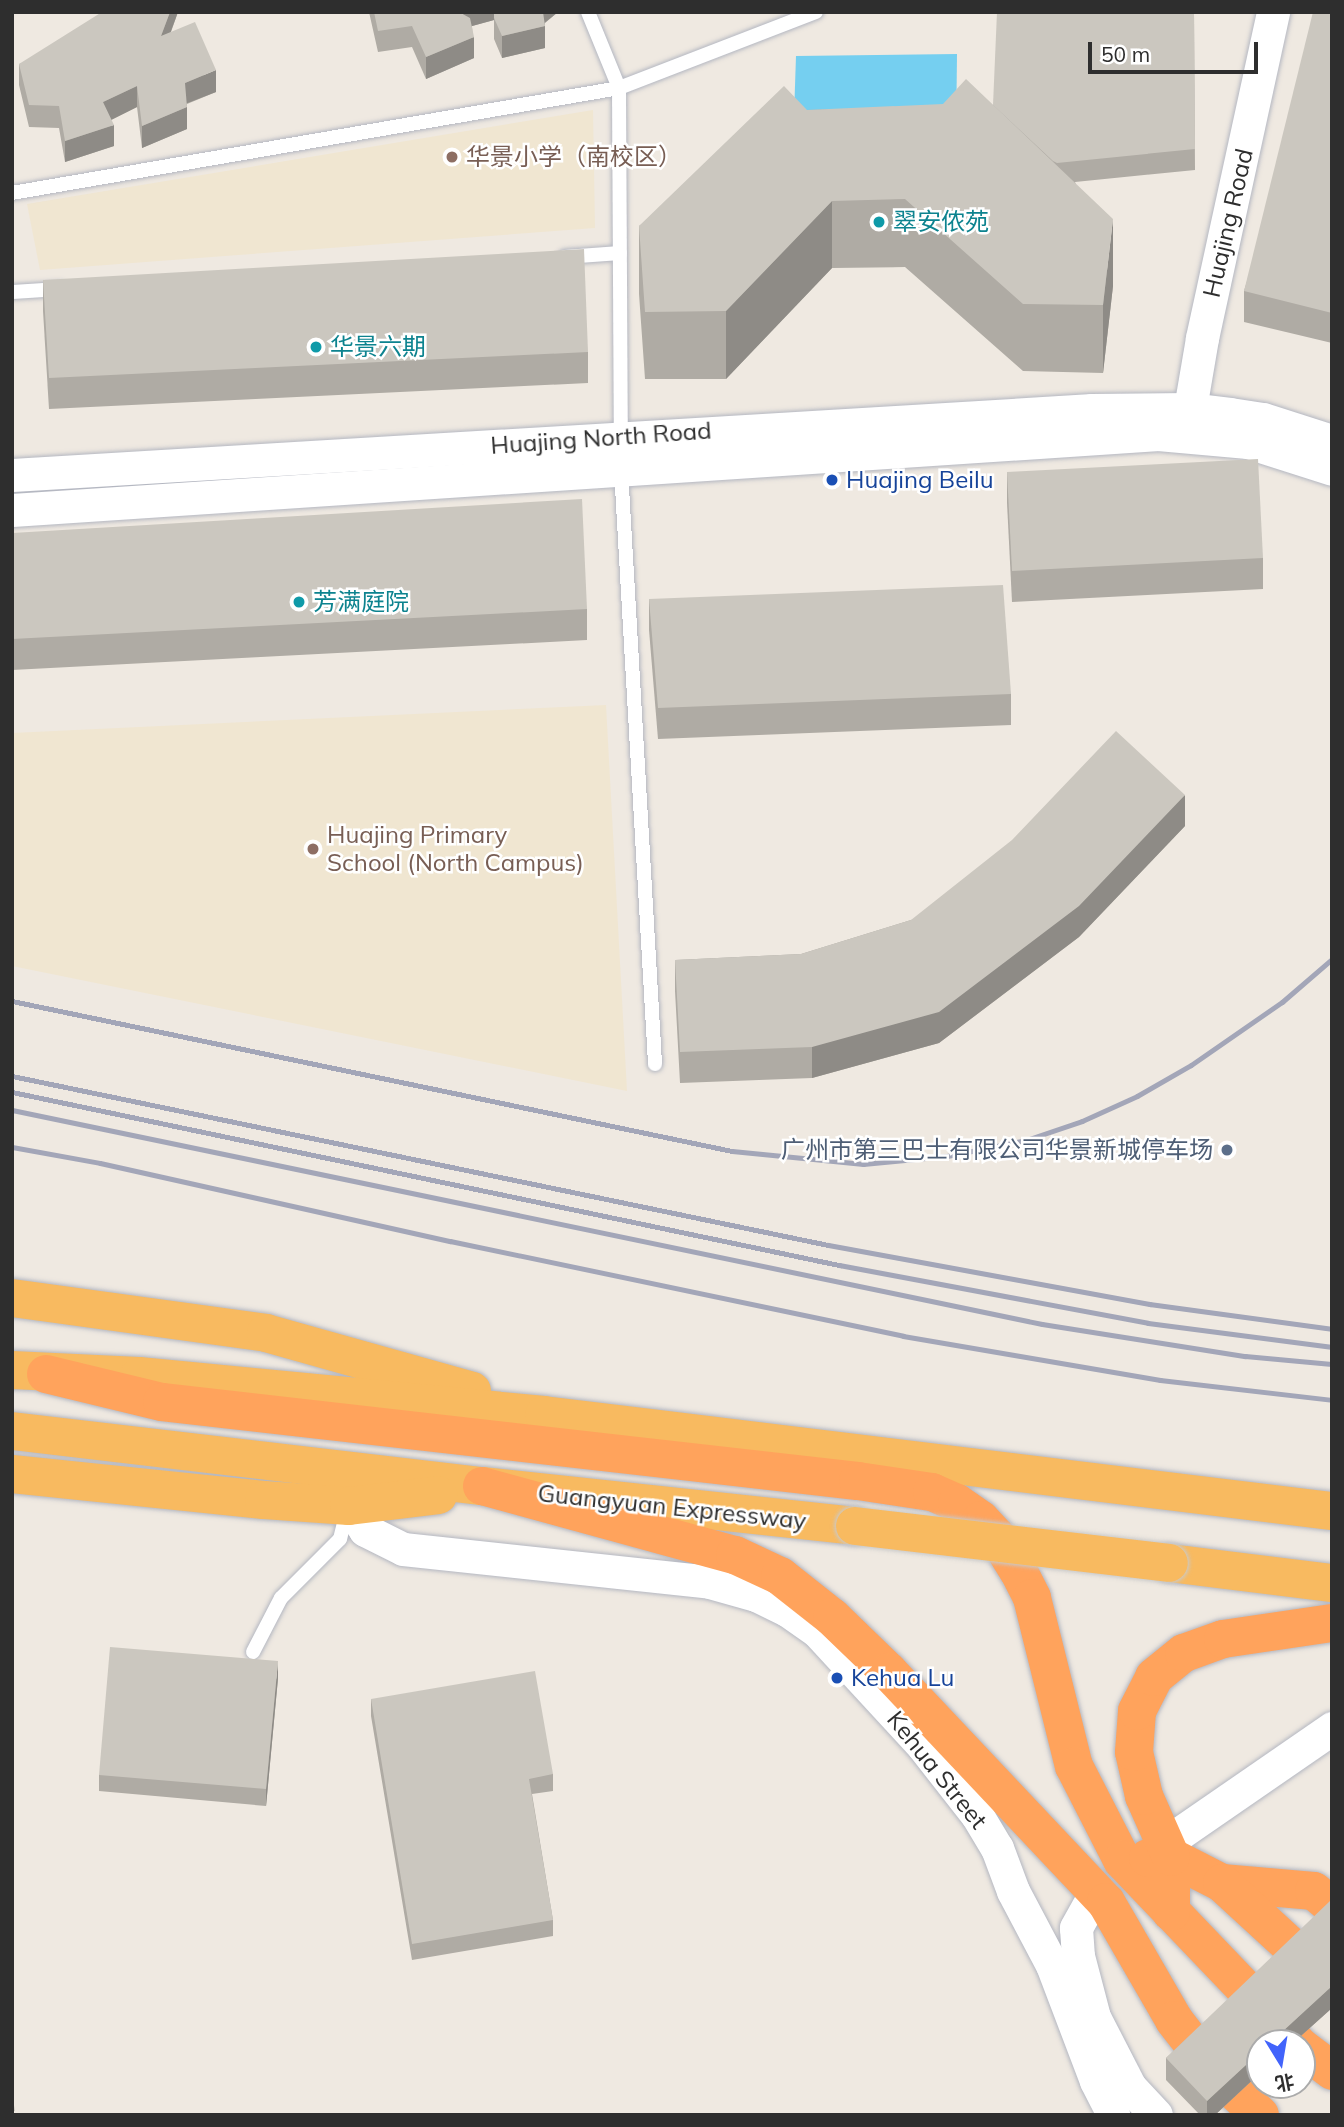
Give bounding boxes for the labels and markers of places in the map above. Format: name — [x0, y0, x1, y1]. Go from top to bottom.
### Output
place label: 华景小学（南校区） — [466, 143, 682, 171]
marker: 华景小学（南校区） — [444, 149, 460, 165]
place label: 翠安侬苑 — [893, 208, 989, 236]
marker: 翠安侬苑 — [871, 214, 887, 230]
place label: 华景六期 — [330, 333, 426, 361]
marker: 华景六期 — [308, 339, 324, 355]
place label: Huajing Beilu — [846, 466, 994, 494]
marker: Huajing Beilu — [824, 472, 840, 488]
place label: 芳满庭院 — [313, 588, 409, 616]
marker: 芳满庭院 — [291, 594, 307, 610]
place label: Huajing Primary School (North Campus) — [327, 821, 584, 877]
marker: Huajing Primary School (North Campus) — [305, 841, 321, 857]
place label: 广州市第三巴士有限公司华景新城停车场 — [781, 1136, 1213, 1164]
marker: 广州市第三巴士有限公司华景新城停车场 — [1219, 1142, 1235, 1158]
place label: Kehua Lu — [851, 1664, 954, 1692]
marker: Kehua Lu — [829, 1670, 845, 1686]

